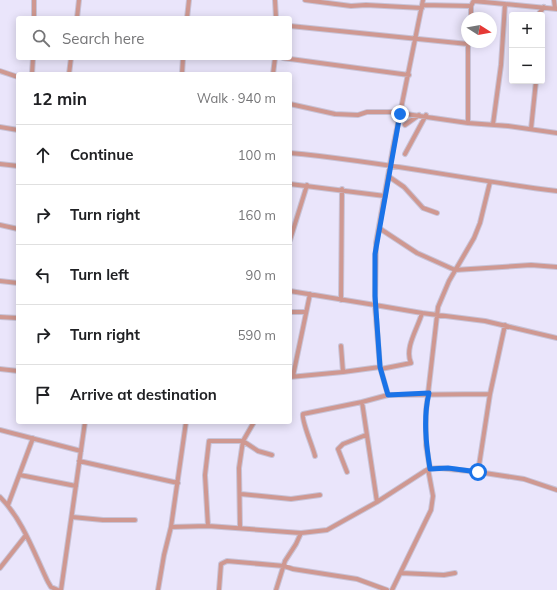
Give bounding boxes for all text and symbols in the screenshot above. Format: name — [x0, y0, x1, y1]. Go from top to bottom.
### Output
north arrow — [461, 12, 497, 48]
map controls — [509, 12, 545, 84]
button: + — [509, 12, 545, 48]
search box — [16, 16, 292, 60]
icon: search — [30, 27, 52, 49]
text: Search here — [62, 29, 144, 48]
button: − — [509, 48, 545, 84]
text: 12 min — [32, 88, 87, 109]
text: Walk · 940 m — [197, 90, 276, 106]
route end — [391, 105, 409, 123]
icon: ahead — [32, 144, 54, 166]
text: Continue — [70, 145, 133, 164]
text: 100 m — [238, 147, 276, 163]
icon: right — [32, 204, 54, 226]
text: Turn right — [70, 205, 140, 224]
text: 160 m — [238, 207, 276, 223]
icon: left — [32, 264, 54, 286]
text: Turn left — [70, 265, 129, 284]
text: 90 m — [246, 267, 276, 283]
icon: right — [32, 324, 54, 346]
text: Turn right — [70, 325, 140, 344]
text: 590 m — [238, 327, 276, 343]
icon: arrive — [32, 384, 54, 406]
text: Arrive at destination — [70, 385, 217, 404]
route start — [469, 463, 487, 481]

